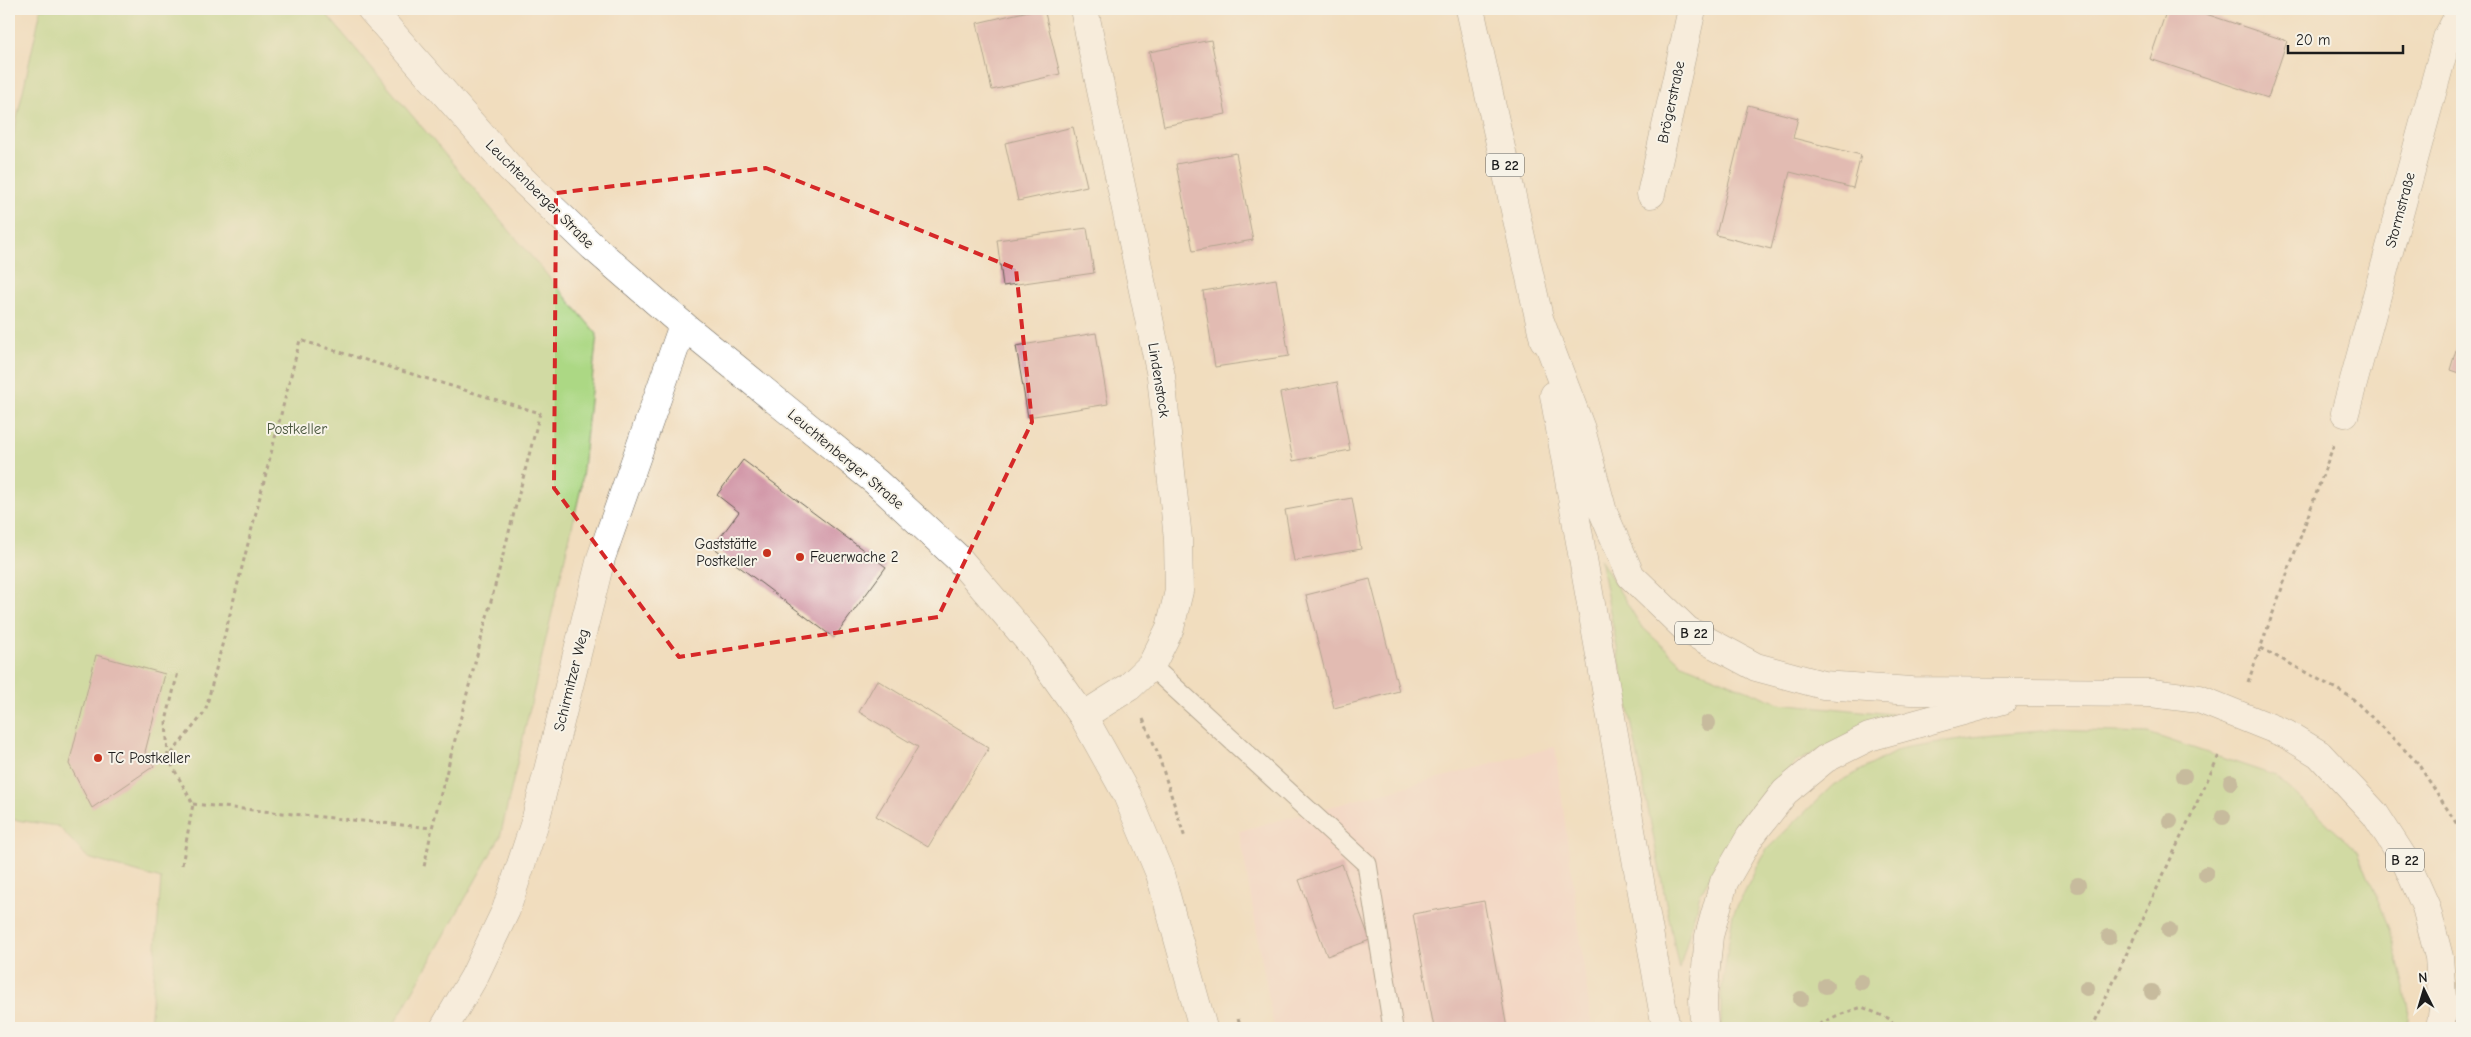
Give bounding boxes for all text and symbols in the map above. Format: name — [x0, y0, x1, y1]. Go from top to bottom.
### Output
scale bar — [2288, 22, 2404, 54]
text: 20 m — [2296, 31, 2330, 49]
street label: Brögerstraße — [1654, 59, 1689, 145]
street label: Leuchtenberger Straße — [482, 136, 598, 252]
road number: B 22 — [1486, 154, 1524, 176]
street label: Stormstraße — [2381, 170, 2419, 250]
street label: Lindenstock — [1144, 341, 1174, 419]
street label: Leuchtenberger Straße — [784, 405, 908, 513]
park label: Postkeller — [267, 420, 327, 438]
place label: Gaststätte Postkeller — [694, 535, 757, 570]
marker: Gaststätte Postkeller — [761, 547, 773, 559]
place label: Feuerwache 2 — [810, 548, 899, 566]
marker: Feuerwache 2 — [794, 551, 806, 563]
road number: B 22 — [1675, 622, 1713, 644]
street label: Schirmitzer Weg — [550, 627, 592, 733]
place label: TC Postkeller — [108, 749, 190, 767]
marker: TC Postkeller — [92, 752, 104, 764]
road number: B 22 — [2386, 848, 2424, 872]
north arrow — [2398, 964, 2448, 1014]
text: N — [2418, 969, 2428, 986]

